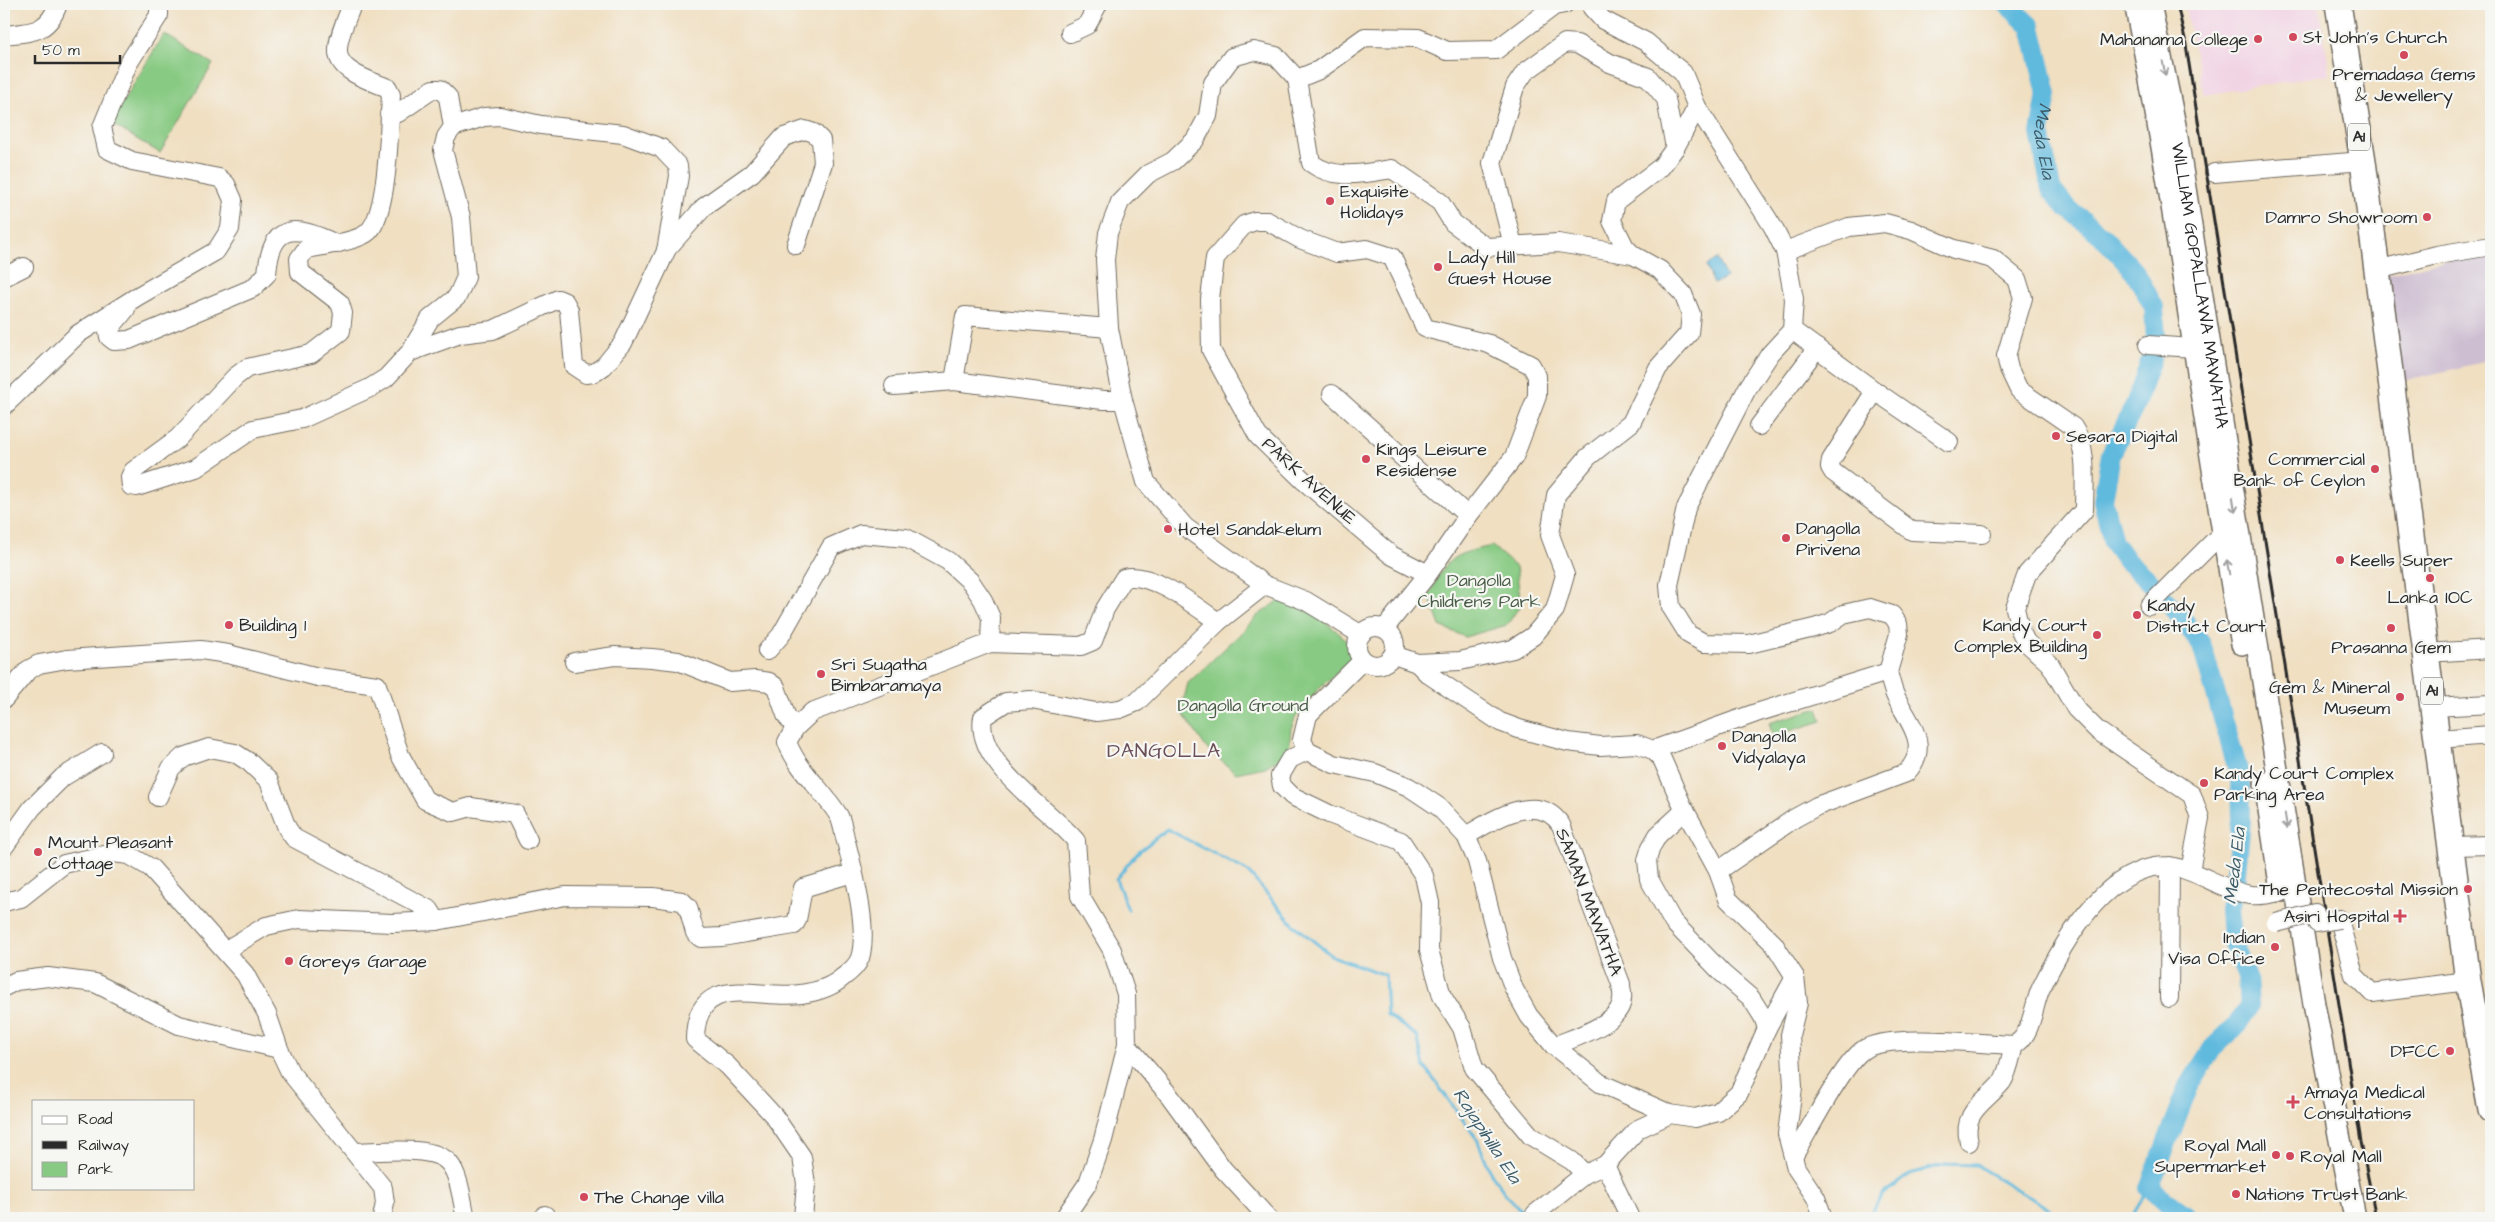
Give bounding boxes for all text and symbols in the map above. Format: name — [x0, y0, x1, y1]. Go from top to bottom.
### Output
place label: St John's Church — [2303, 25, 2447, 50]
place label: Mahanama College — [2100, 27, 2248, 53]
marker: St John's Church — [2287, 31, 2299, 43]
scale bar — [35, 32, 120, 64]
marker: Mahanama College — [2252, 33, 2264, 45]
text: 50 m — [42, 40, 80, 61]
marker: Premadasa Gems & Jewellery — [2398, 49, 2410, 61]
one-way arrow — [2160, 60, 2169, 76]
place label: Premadasa Gems & Jewellery — [2332, 62, 2476, 109]
water label: Meda Ela — [2026, 101, 2063, 183]
road number: A1 — [2348, 124, 2370, 150]
street label: WILLIAM GOPALLAWA MAWATHA — [2165, 141, 2235, 431]
place label: Exquisite Holidays — [1340, 179, 1409, 226]
marker: Exquisite Holidays — [1324, 195, 1336, 207]
place label: Damro Showroom — [2266, 205, 2417, 230]
marker: Damro Showroom — [2421, 211, 2433, 223]
place label: Lady Hill Guest House — [1448, 245, 1552, 291]
marker: Lady Hill Guest House — [1432, 261, 1444, 273]
place label: Sesara Digital — [2066, 424, 2178, 450]
marker: Sesara Digital — [2050, 430, 2062, 442]
street label: PARK AVENUE — [1256, 432, 1362, 530]
place label: Kings Leisure Residense — [1376, 437, 1487, 483]
place label: Commercial Bank of Ceylon — [2233, 447, 2365, 494]
marker: Kings Leisure Residense — [1360, 453, 1372, 465]
marker: Commercial Bank of Ceylon — [2369, 463, 2381, 475]
one-way arrow — [2230, 497, 2240, 513]
place label: Dangolla Pirivena — [1796, 516, 1860, 562]
place label: Hotel Sandakelum — [1178, 517, 1321, 542]
marker: Hotel Sandakelum — [1162, 523, 1174, 535]
marker: Dangolla Pirivena — [1780, 532, 1792, 544]
place label: Keells Super — [2350, 548, 2453, 573]
marker: Keells Super — [2334, 554, 2346, 566]
one-way arrow — [2223, 559, 2233, 575]
park label: Dangolla Childrens Park — [1418, 568, 1540, 614]
marker: Lanka IOC — [2424, 572, 2436, 584]
place label: Lanka IOC — [2387, 585, 2473, 610]
place label: Kandy District Court — [2147, 593, 2266, 639]
marker: Kandy District Court — [2131, 609, 2143, 621]
place label: Building 1 — [239, 613, 306, 639]
place label: Kandy Court Complex Building — [1954, 613, 2088, 660]
marker: Building 1 — [223, 619, 235, 631]
marker: Prasanna Gem — [2385, 622, 2397, 634]
marker: Kandy Court Complex Building — [2091, 629, 2103, 641]
place label: Prasanna Gem — [2331, 635, 2451, 660]
place label: Sri Sugatha Bimbaramaya — [831, 652, 941, 699]
marker: Sri Sugatha Bimbaramaya — [815, 668, 827, 680]
place label: Gem & Mineral Museum — [2269, 675, 2390, 721]
road number: A1 — [2421, 678, 2443, 704]
marker: Gem & Mineral Museum — [2394, 691, 2406, 703]
park label: Dangolla Ground — [1177, 693, 1309, 719]
place label: Dangolla Vidyalaya — [1732, 724, 1805, 771]
district label: DANGOLLA — [1107, 737, 1221, 765]
marker: Dangolla Vidyalaya — [1716, 740, 1728, 752]
place label: Kandy Court Complex Parking Area — [2214, 761, 2394, 808]
marker: Kandy Court Complex Parking Area — [2198, 777, 2210, 789]
one-way arrow — [2281, 813, 2291, 829]
street label: SAMAN MAWATHA — [1549, 824, 1629, 980]
water label: Meda Ela — [2217, 825, 2253, 906]
place label: Mount Pleasant Cottage — [48, 830, 174, 877]
marker: Mount Pleasant Cottage — [32, 846, 44, 858]
place label: The Pentecostal Mission — [2259, 877, 2458, 902]
marker: The Pentecostal Mission — [2462, 883, 2474, 895]
place label: Asiri Hospital — [2284, 904, 2389, 929]
marker: Asiri Hospital — [2393, 909, 2407, 923]
place label: Indian Visa Office — [2168, 925, 2265, 971]
marker: Indian Visa Office — [2269, 941, 2281, 953]
place label: Goreys Garage — [299, 949, 427, 975]
marker: Goreys Garage — [283, 955, 295, 967]
place label: DFCC — [2390, 1039, 2440, 1064]
marker: DFCC — [2444, 1045, 2456, 1057]
place label: Amaya Medical Consultations — [2304, 1080, 2425, 1126]
water label: Rajapihilla Ela — [1446, 1083, 1529, 1190]
marker: Amaya Medical Consultations — [2286, 1095, 2300, 1109]
legend — [32, 1100, 195, 1190]
text: Road — [78, 1109, 113, 1130]
place label: Royal Mall Supermarket — [2154, 1133, 2267, 1179]
text: Railway — [78, 1135, 129, 1157]
place label: Royal Mall — [2300, 1144, 2382, 1170]
marker: Royal Mall Supermarket — [2270, 1149, 2282, 1161]
marker: Royal Mall — [2284, 1150, 2296, 1162]
text: Park — [78, 1159, 113, 1180]
place label: Nations Trust Bank — [2246, 1182, 2408, 1207]
place label: The Change villa — [594, 1185, 724, 1211]
marker: Nations Trust Bank — [2230, 1188, 2242, 1200]
marker: The Change villa — [578, 1191, 590, 1203]

